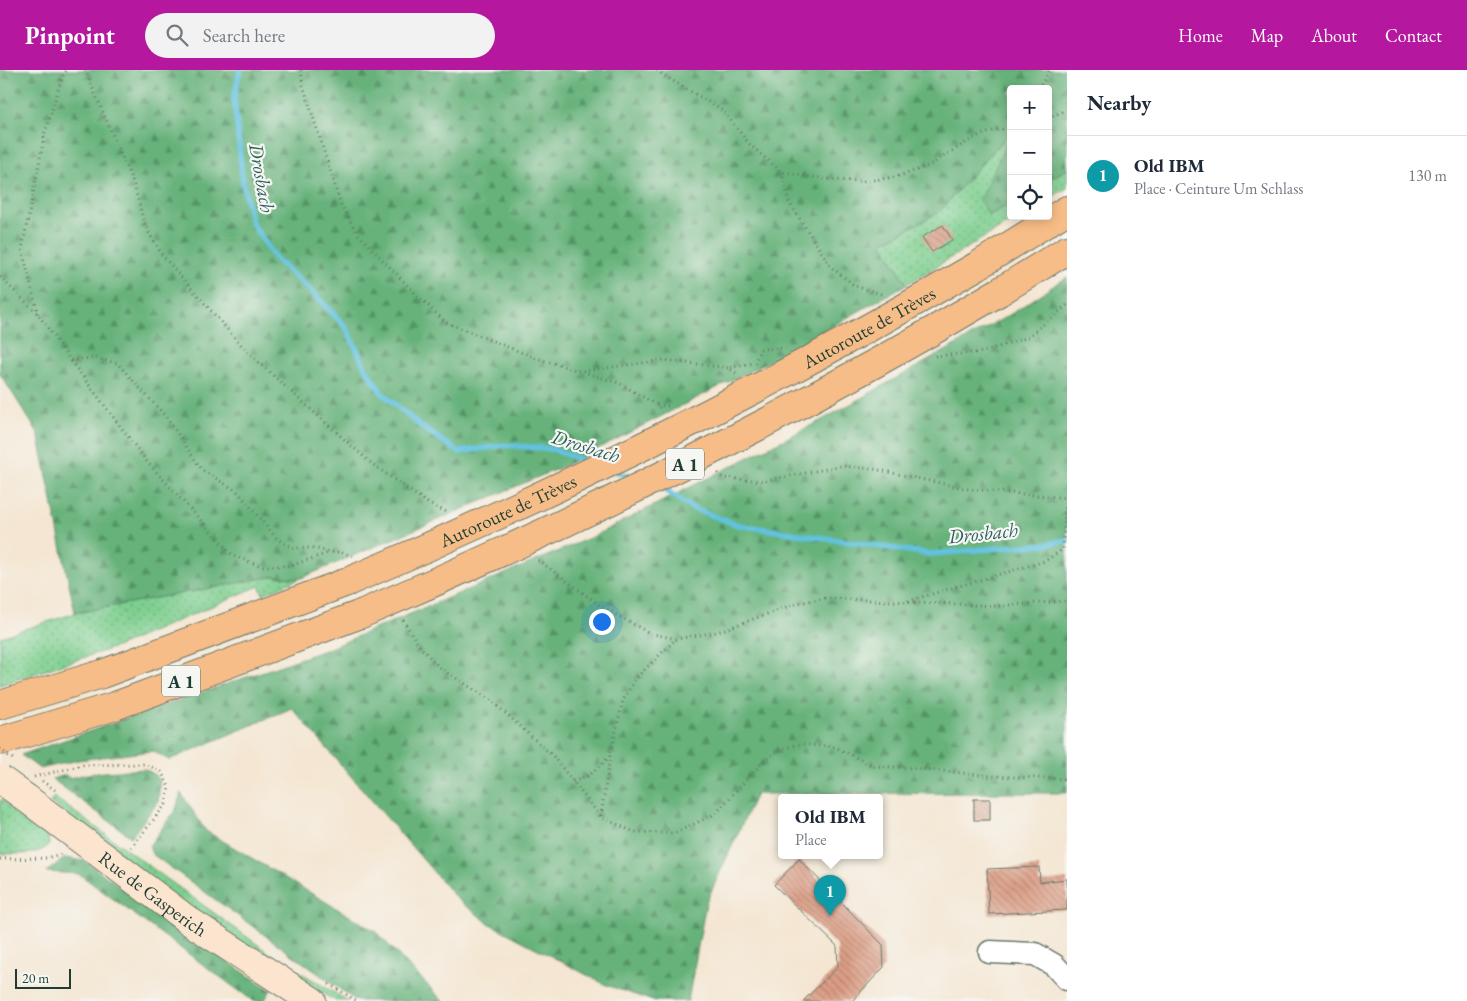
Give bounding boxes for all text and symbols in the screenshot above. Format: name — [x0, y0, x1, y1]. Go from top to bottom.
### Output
search box — [145, 13, 495, 58]
text: Pinpoint — [25, 20, 115, 51]
icon: search — [163, 21, 191, 49]
text: Search here — [203, 23, 285, 48]
text: Home — [1178, 24, 1223, 47]
text: Map — [1251, 24, 1283, 47]
text: About — [1311, 24, 1357, 47]
text: Contact — [1385, 24, 1442, 47]
map controls — [1007, 85, 1052, 220]
button: + — [1007, 85, 1052, 130]
text: Nearby — [1087, 89, 1151, 116]
button: − — [1007, 130, 1052, 175]
water label: Drosbach — [243, 140, 281, 215]
text: Old IBM — [1134, 153, 1205, 178]
text: 1 — [1099, 165, 1107, 186]
text: 130 m — [1408, 165, 1447, 186]
button: locate — [1007, 175, 1052, 220]
text: Place · Ceinture Um Schlass — [1134, 178, 1304, 199]
street label: Autoroute de Trèves — [797, 280, 940, 375]
water label: Drosbach — [548, 423, 623, 469]
road number: A 1 — [666, 448, 704, 479]
street label: Autoroute de Trèves — [434, 468, 581, 553]
water label: Drosbach — [946, 516, 1019, 550]
your location — [589, 609, 615, 635]
road number: A 1 — [162, 666, 200, 696]
popup — [778, 794, 883, 859]
text: Old IBM — [795, 804, 866, 829]
text: Place — [795, 829, 827, 850]
street label: Rue de Gasperich — [94, 845, 212, 942]
pin: 1 — [814, 875, 846, 916]
scale bar — [15, 966, 71, 989]
text: 20 m — [22, 969, 49, 987]

